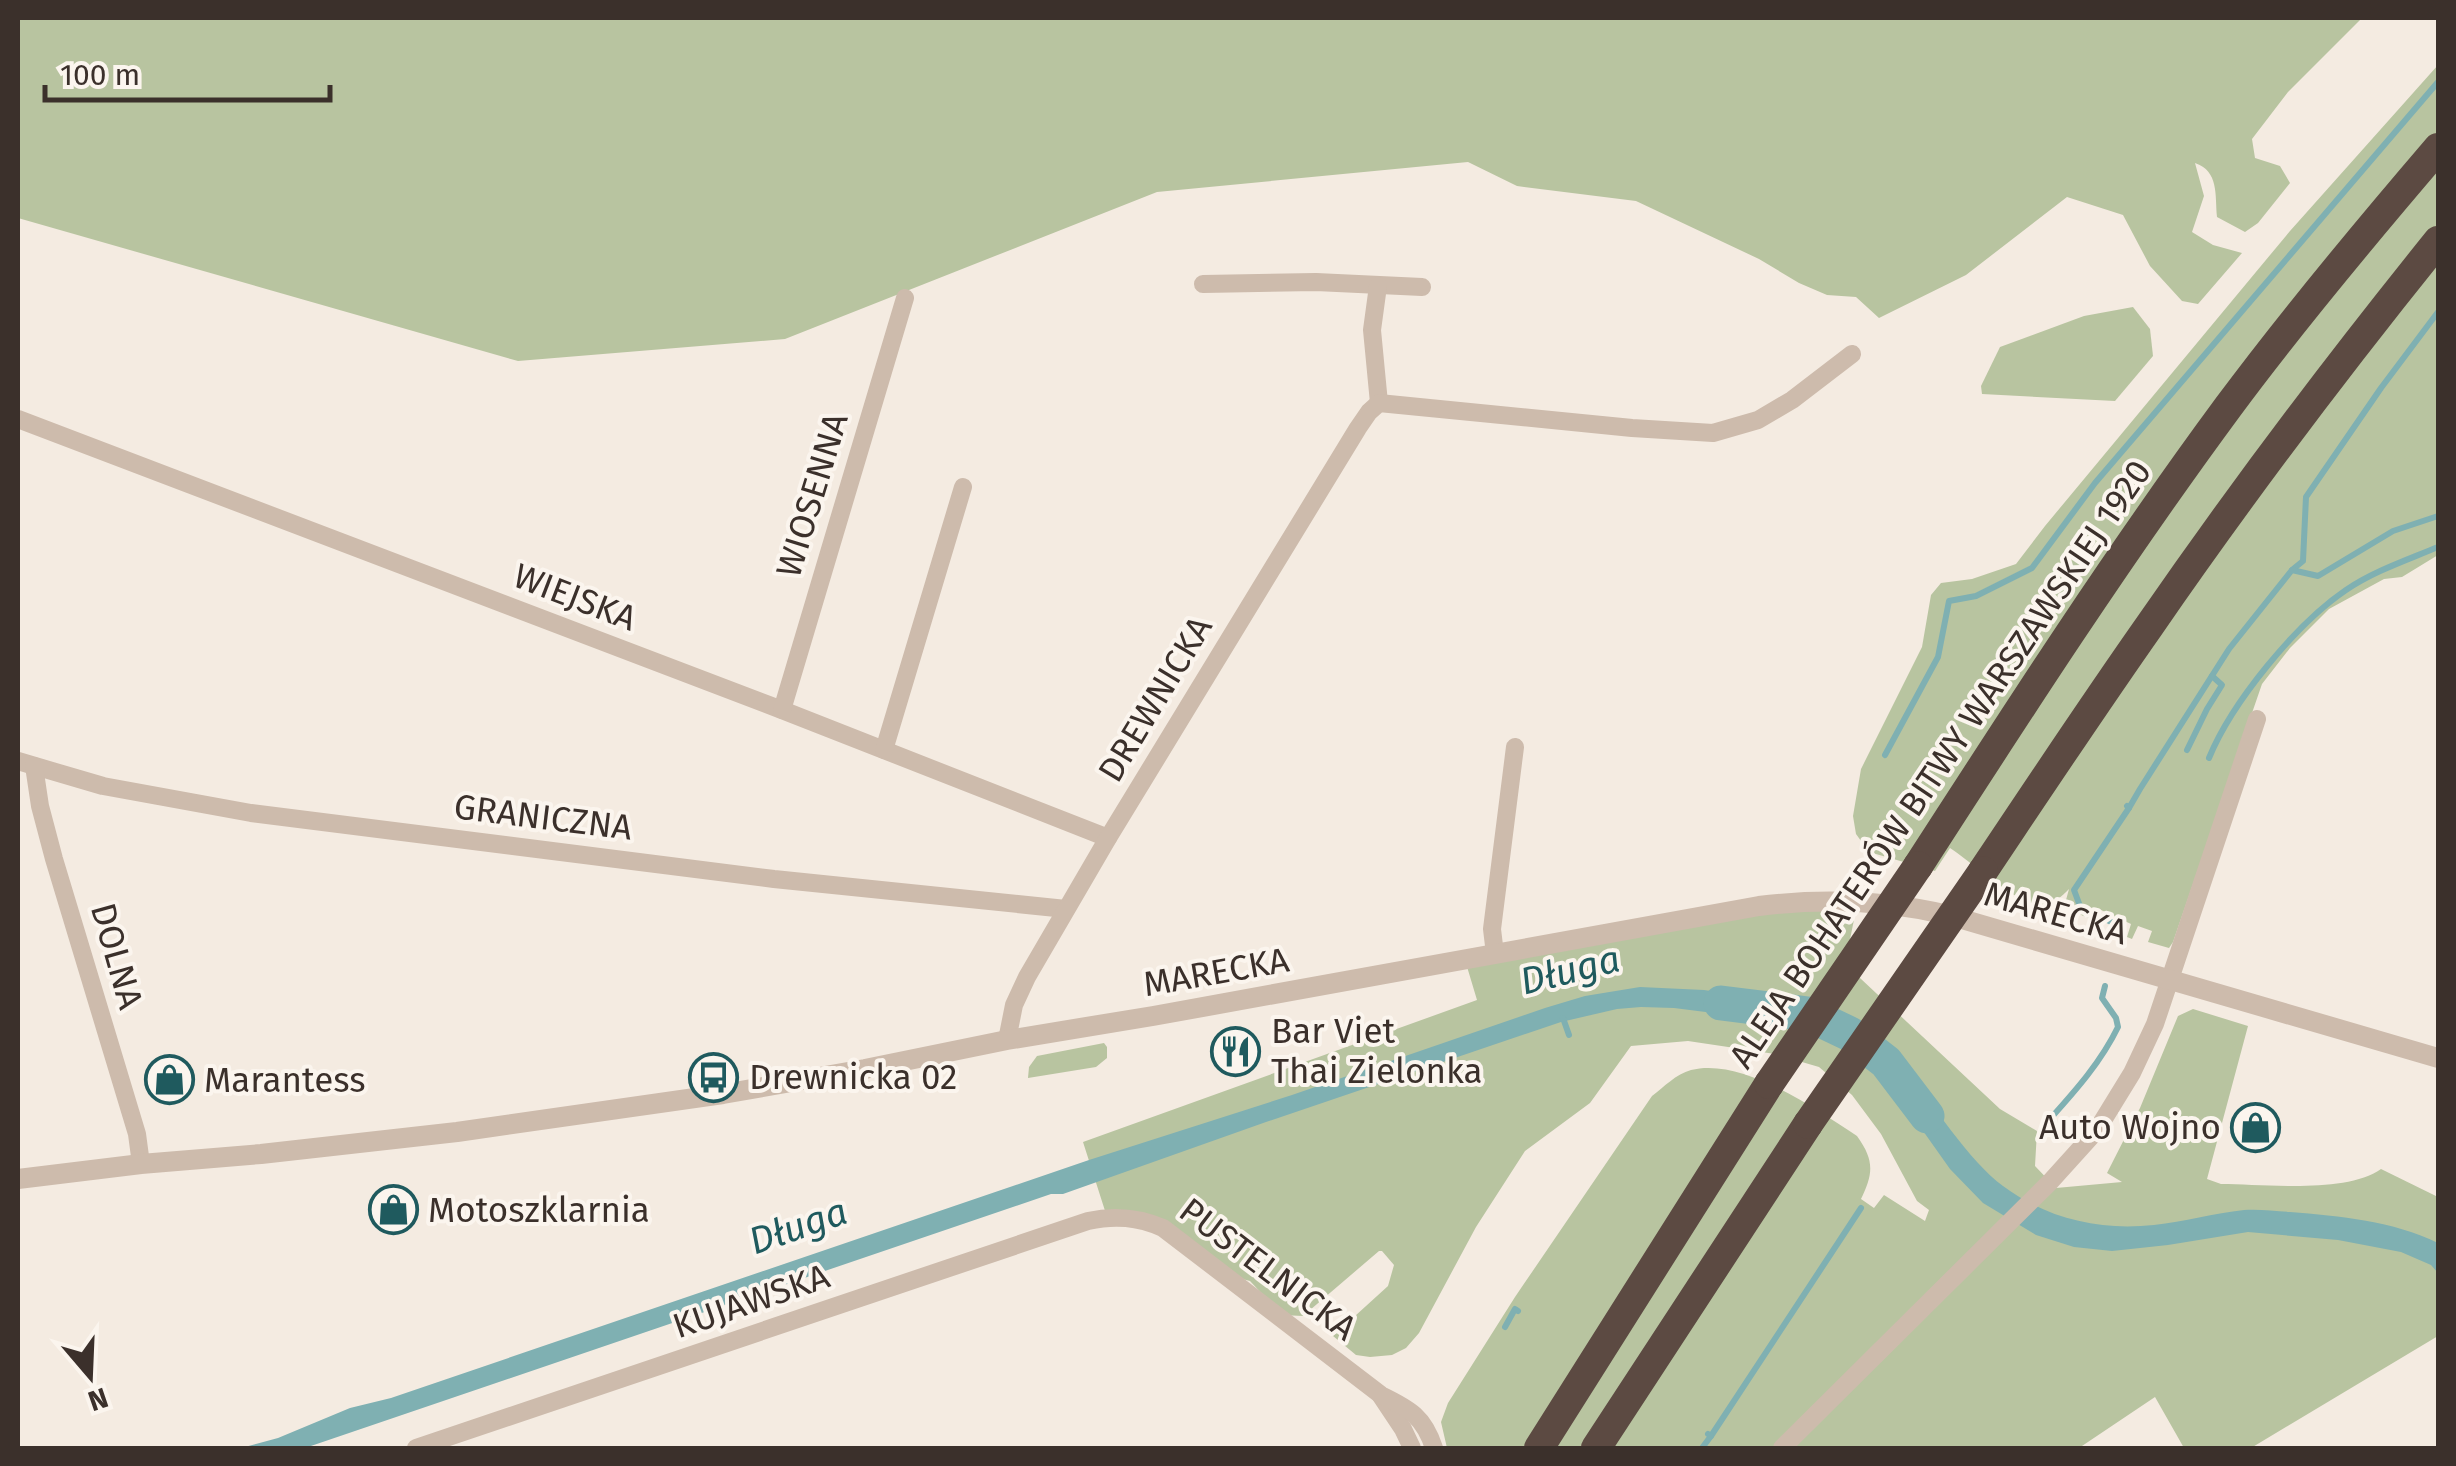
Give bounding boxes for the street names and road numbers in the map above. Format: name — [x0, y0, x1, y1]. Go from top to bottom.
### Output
street label: WIOSENNA — [767, 408, 857, 582]
street label: ALEJA BOHATERÓW BITWY WARSZAWSKIEJ 1920 — [1720, 452, 2160, 1076]
street label: WIEJSKA — [508, 554, 642, 640]
street label: DREWNICKA — [1089, 609, 1221, 789]
street label: GRANICZNA — [452, 785, 634, 849]
street label: MARECKA — [1980, 873, 2132, 953]
street label: DOLNA — [82, 898, 152, 1014]
street label: MARECKA — [1140, 939, 1292, 1005]
street label: PUSTELNICKA — [1171, 1189, 1365, 1349]
street label: KUJAWSKA — [667, 1255, 835, 1347]

